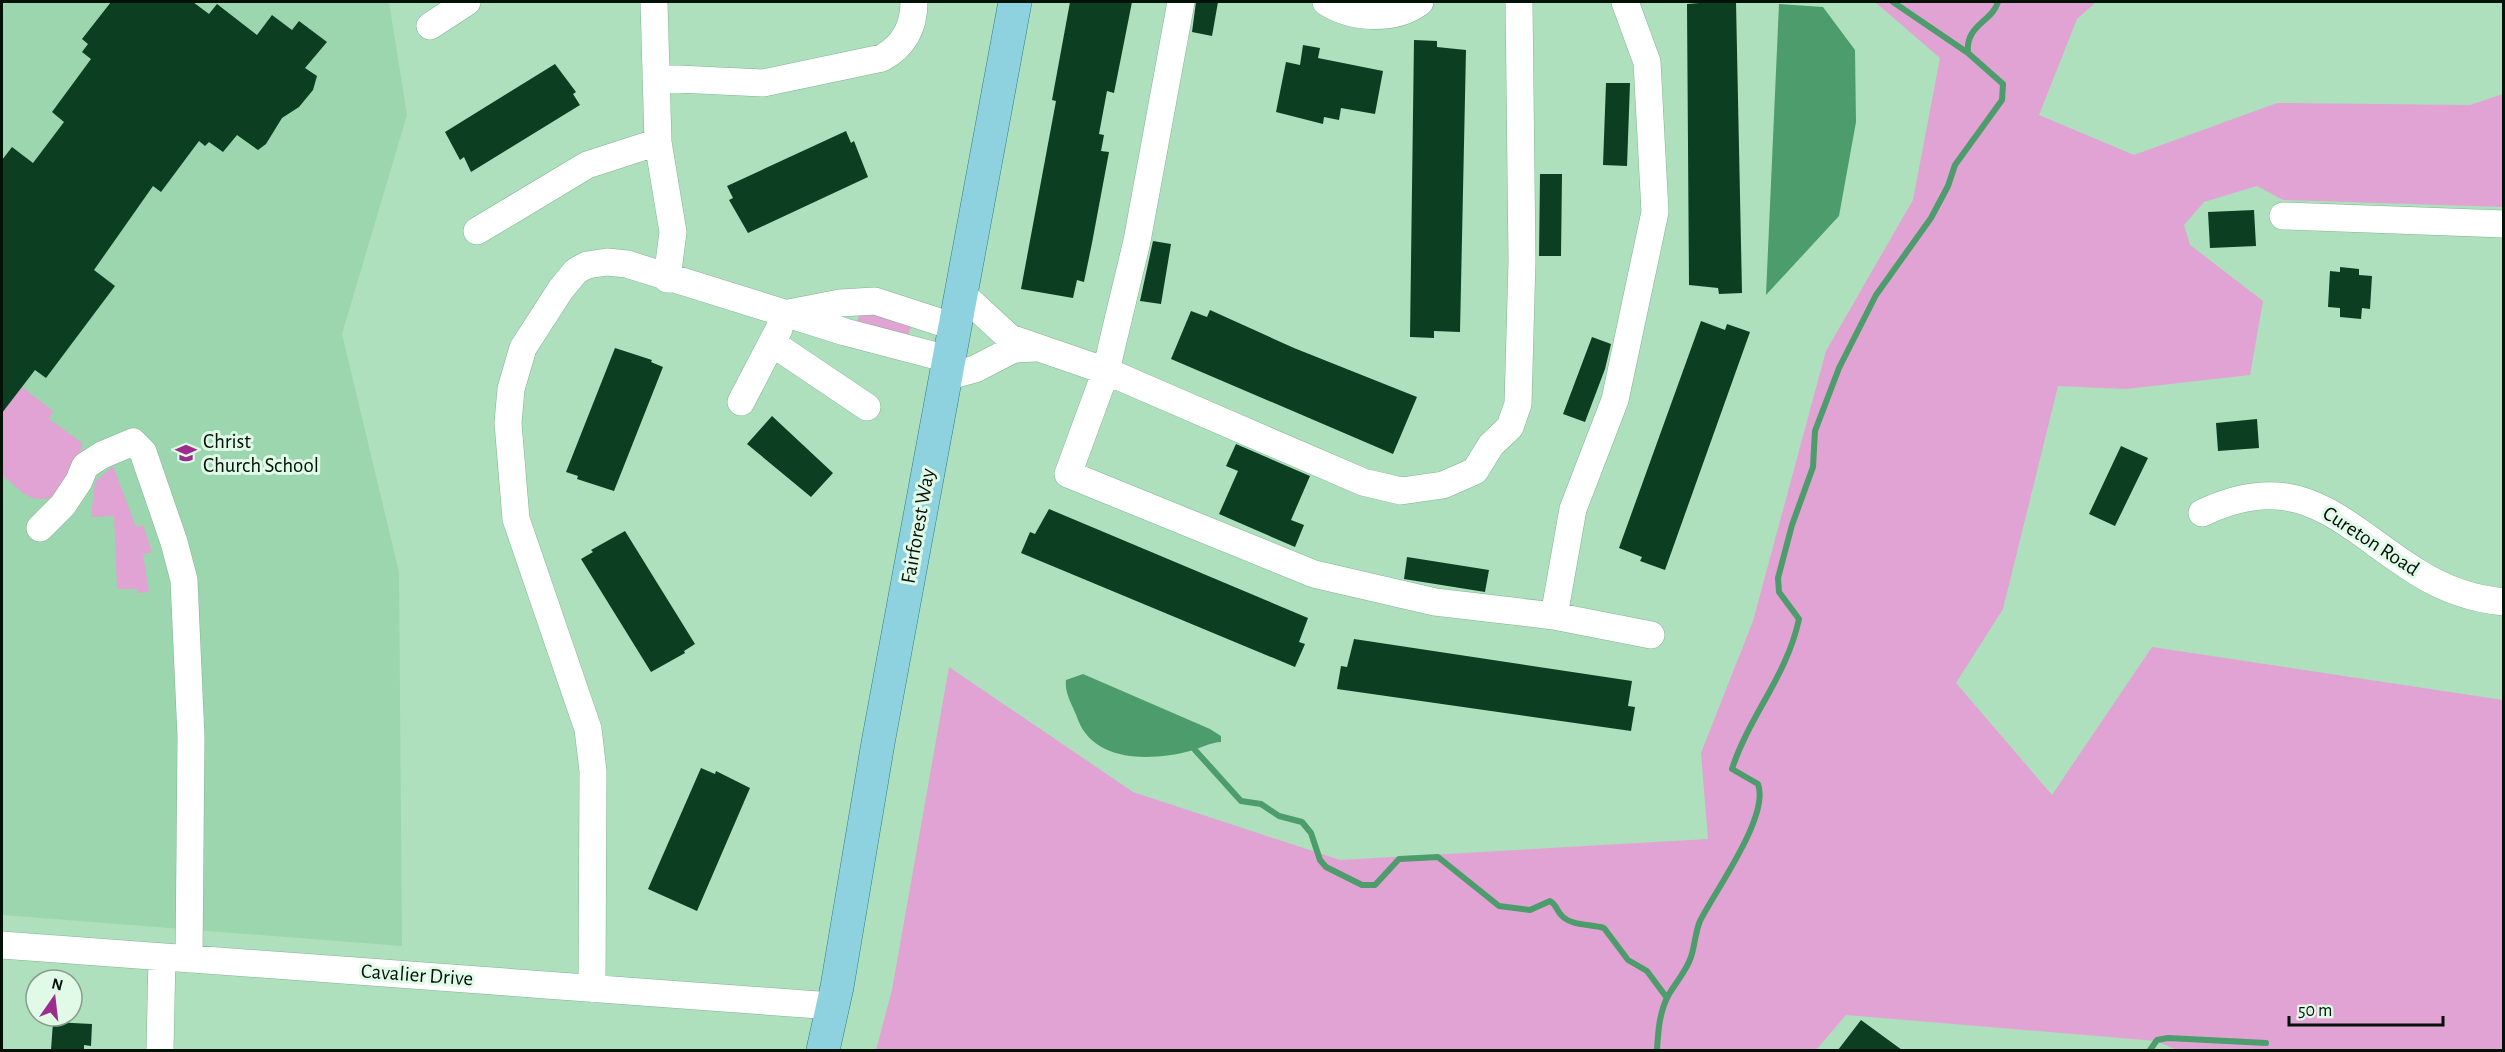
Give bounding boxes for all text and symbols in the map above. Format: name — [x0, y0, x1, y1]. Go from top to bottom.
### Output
place label: Christ Church School — [203, 431, 319, 476]
school or university icon: Christ Church School — [174, 441, 198, 465]
street label: Fairforest Way — [898, 467, 938, 585]
street label: Cureton Road — [2319, 502, 2423, 580]
street label: Cavalier Drive — [360, 961, 474, 989]
north arrow — [24, 968, 84, 1028]
text: N — [50, 975, 65, 994]
scale bar — [2289, 989, 2444, 1027]
text: 50 m — [2298, 1002, 2332, 1020]

